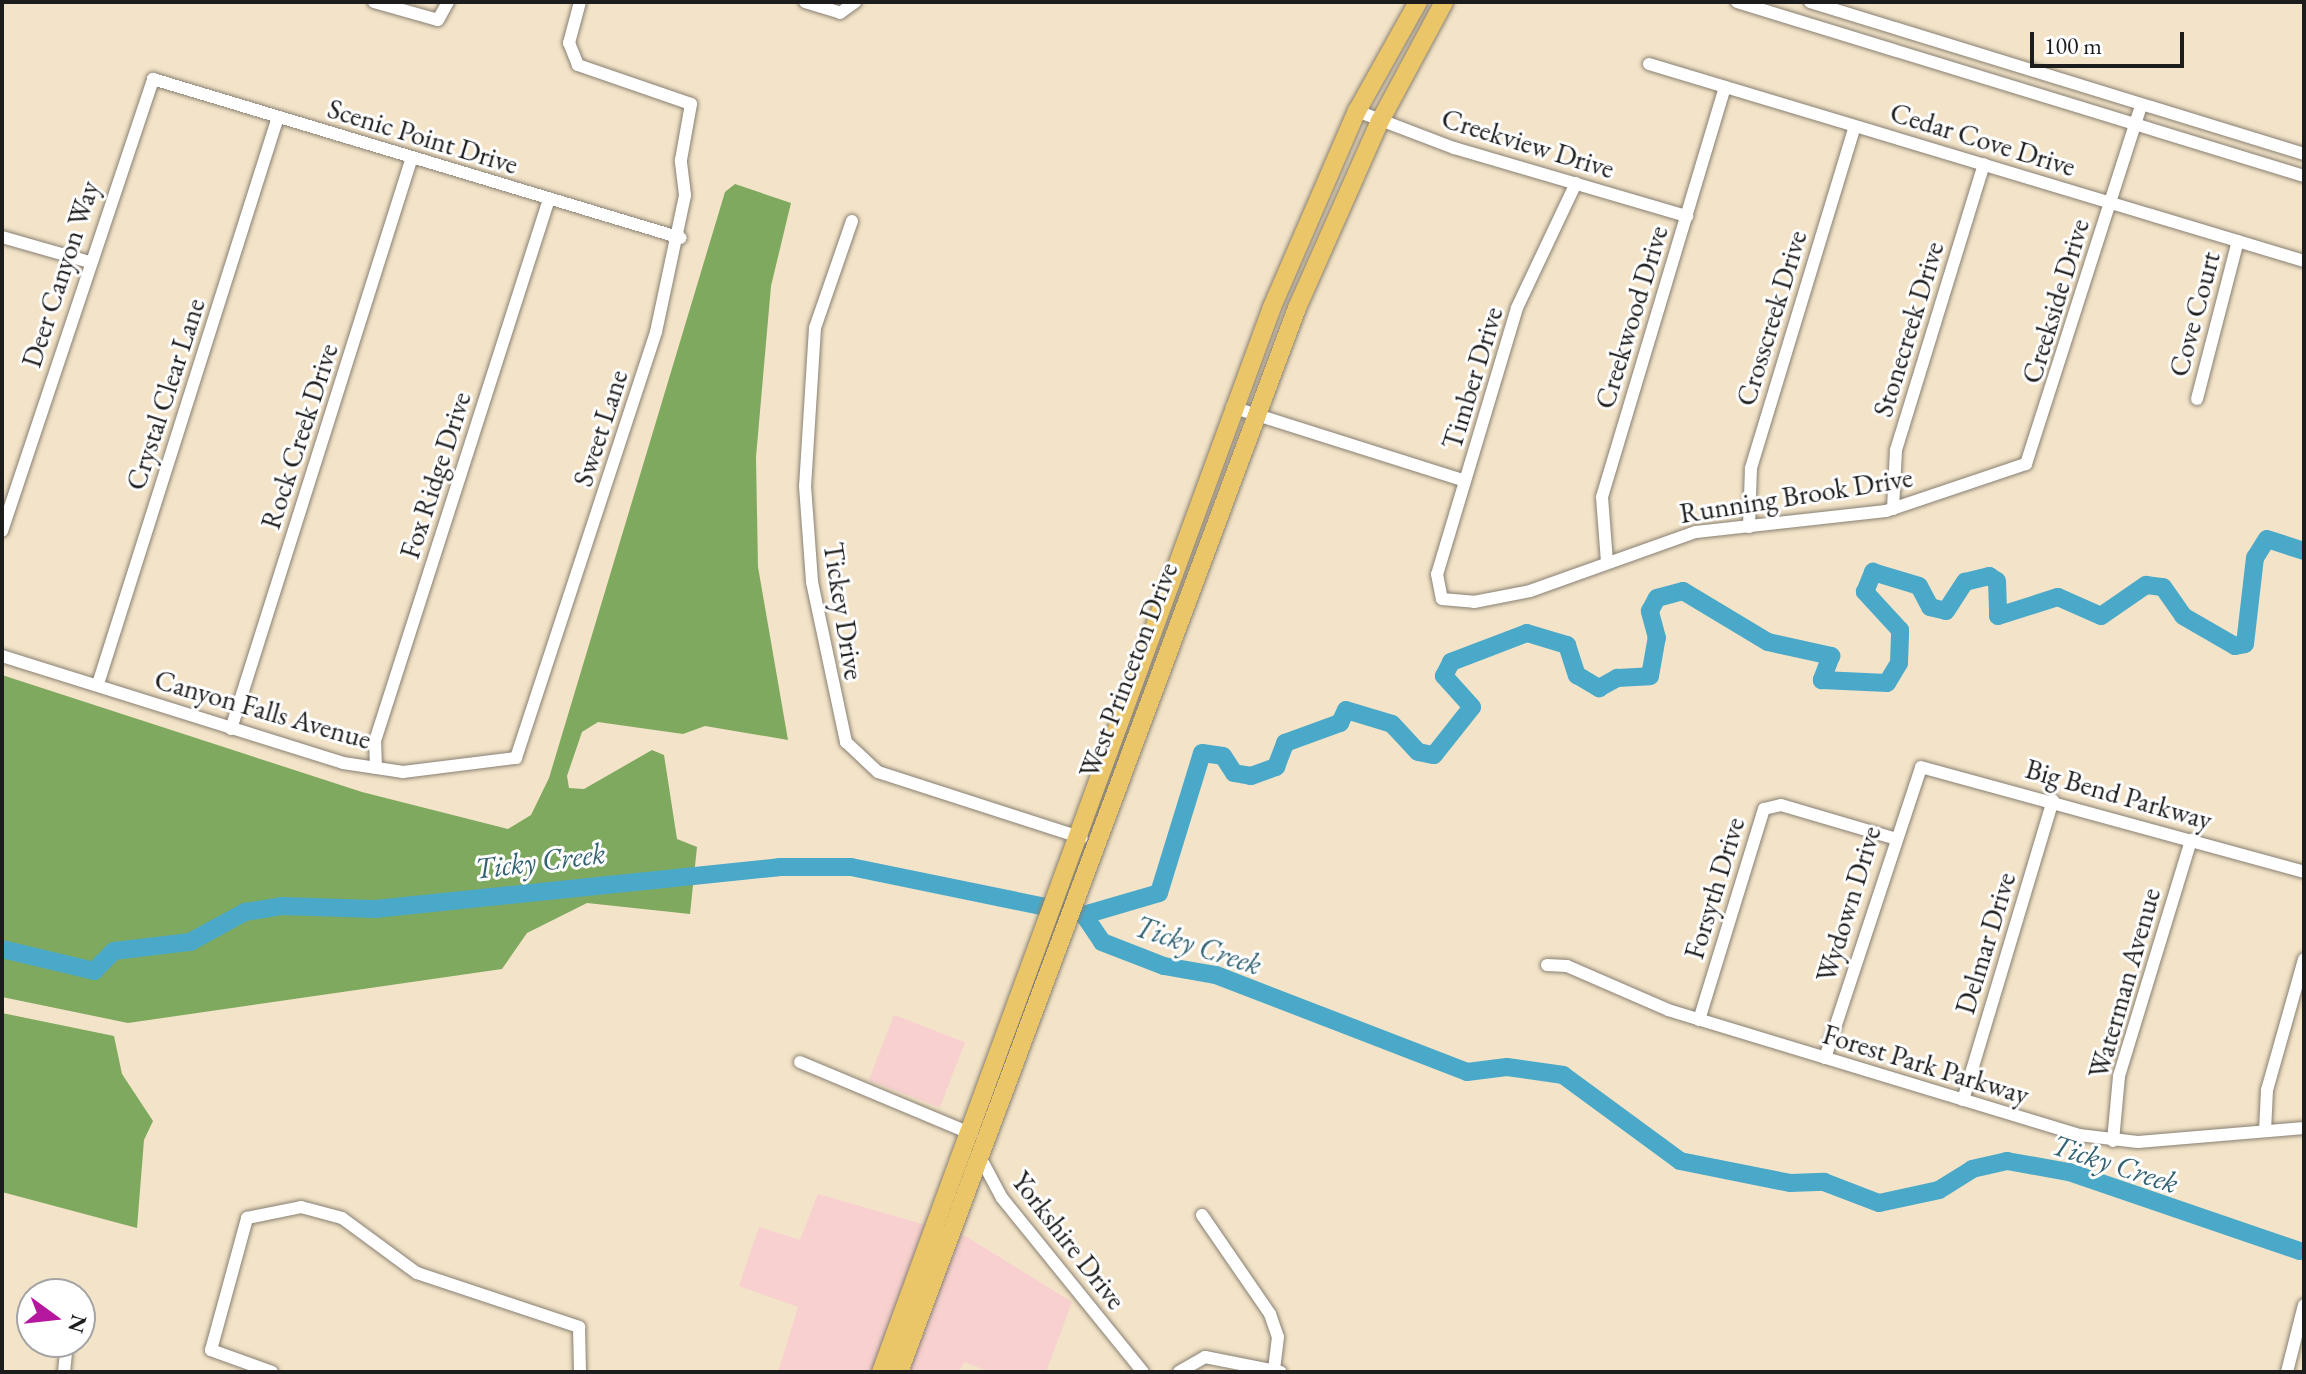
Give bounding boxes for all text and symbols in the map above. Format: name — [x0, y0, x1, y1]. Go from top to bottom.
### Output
scale bar — [2034, 16, 2188, 66]
text: 100 m — [2044, 30, 2102, 61]
street label: Scenic Point Drive — [324, 91, 522, 181]
street label: Cedar Cove Drive — [1886, 95, 2080, 183]
street label: Creekview Drive — [1438, 101, 1618, 185]
street label: Deer Canyon Way — [14, 176, 106, 372]
street label: Creekside Drive — [2014, 215, 2096, 387]
street label: Creekwood Drive — [1587, 221, 1675, 413]
street label: Crosscreek Drive — [1728, 226, 1814, 410]
street label: Stonecreek Drive — [1865, 237, 1951, 421]
street label: Cove Court — [2161, 248, 2227, 380]
street label: Crystal Clear Lane — [118, 294, 212, 494]
street label: Timber Drive — [1434, 303, 1510, 453]
street label: Rock Creek Drive — [253, 339, 345, 533]
street label: Sweet Lane — [565, 365, 635, 491]
street label: Fox Ridge Drive — [392, 387, 478, 563]
street label: Running Brook Drive — [1677, 460, 1915, 530]
street label: Tickey Drive — [817, 540, 871, 682]
street label: West Princeton Drive — [1071, 557, 1185, 783]
street label: Canyon Falls Avenue — [151, 662, 375, 756]
street label: Big Bend Parkway — [2022, 751, 2216, 837]
street label: Forsyth Drive — [1677, 813, 1751, 963]
street label: Wydown Drive — [1808, 822, 1888, 986]
water label: Ticky Creek — [473, 835, 607, 887]
street label: Delmar Drive — [1948, 868, 2022, 1018]
street label: Waterman Avenue — [2081, 884, 2167, 1082]
water label: Ticky Creek — [1130, 909, 1266, 983]
street label: Forest Park Parkway — [1819, 1017, 2033, 1111]
water label: Ticky Creek — [2047, 1127, 2183, 1201]
street label: Yorkshire Drive — [1005, 1164, 1133, 1316]
north arrow — [16, 1278, 96, 1358]
text: N — [61, 1311, 94, 1336]

